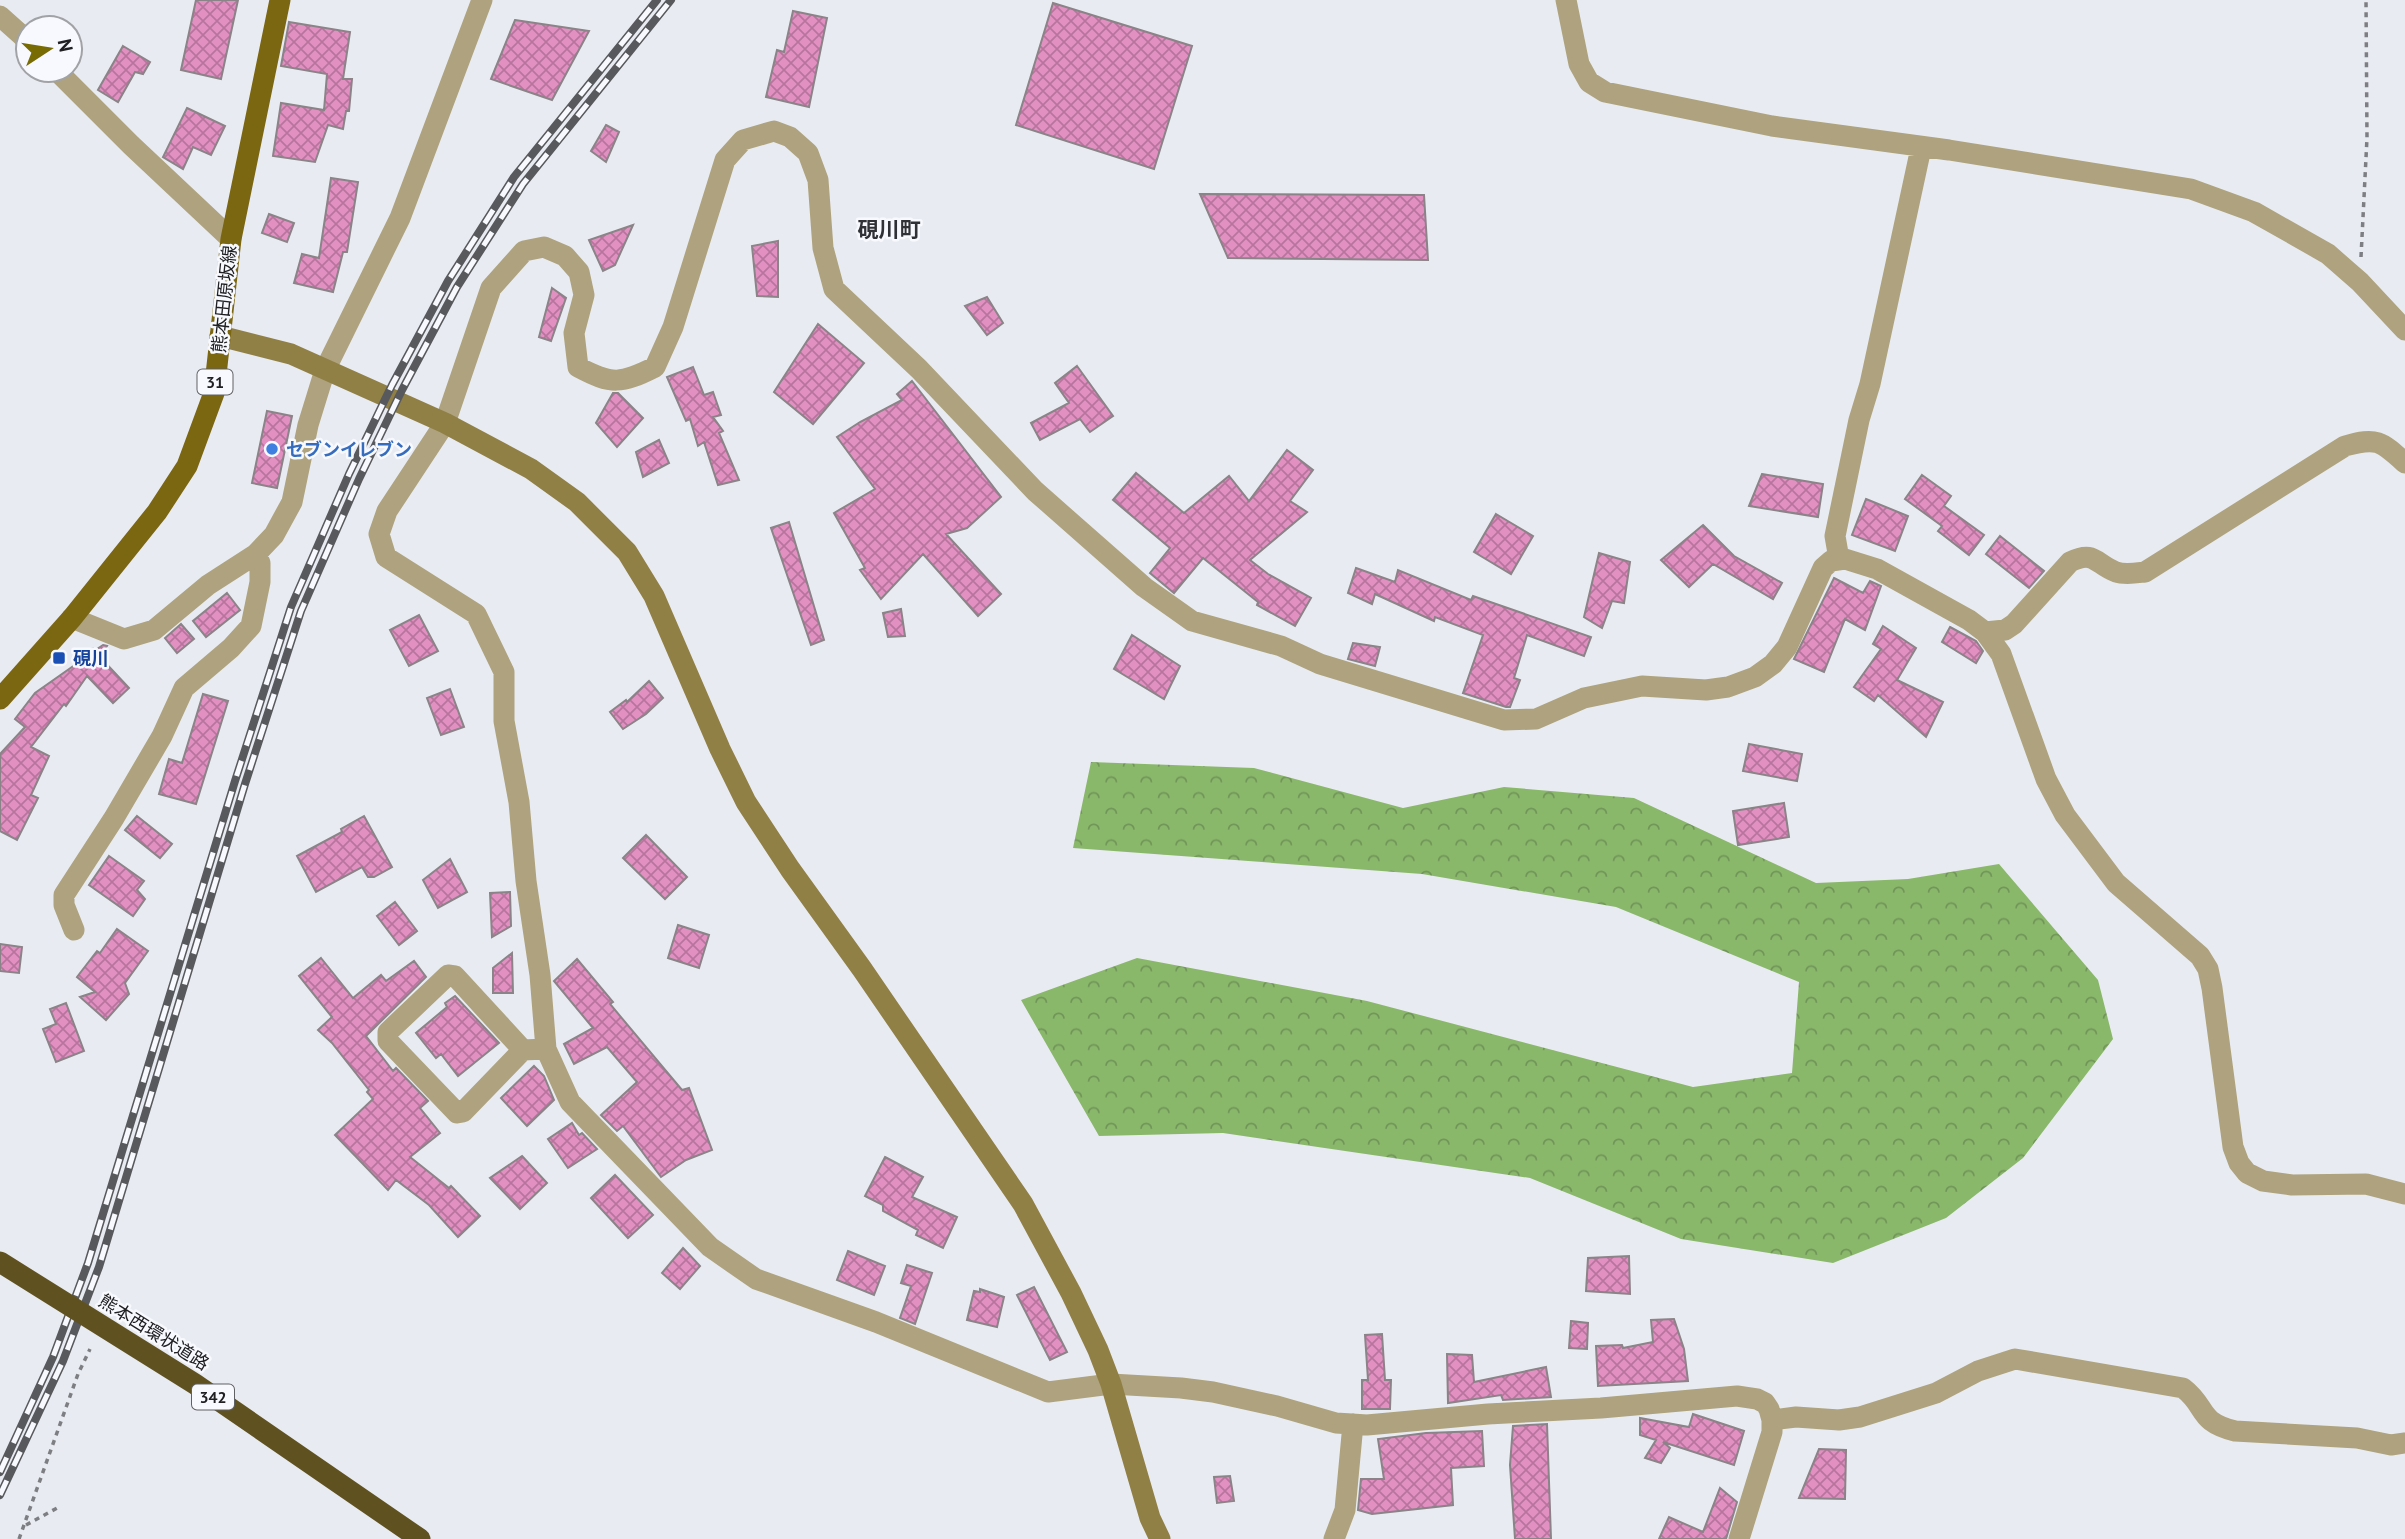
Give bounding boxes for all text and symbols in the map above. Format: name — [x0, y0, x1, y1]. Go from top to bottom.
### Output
north arrow — [14, 14, 84, 84]
text: N — [53, 37, 79, 54]
district label: 硯川町 — [858, 216, 921, 243]
street label: 熊本田原坂線 — [207, 244, 241, 354]
road number: 31 — [198, 370, 232, 394]
place label: セブンイレブン — [286, 438, 412, 461]
marker: セブンイレブン — [264, 441, 280, 457]
place label: 硯川 — [73, 647, 109, 670]
marker: 硯川 — [51, 650, 67, 666]
street label: 熊本西環状道路 — [94, 1289, 214, 1375]
road number: 342 — [192, 1385, 234, 1410]

